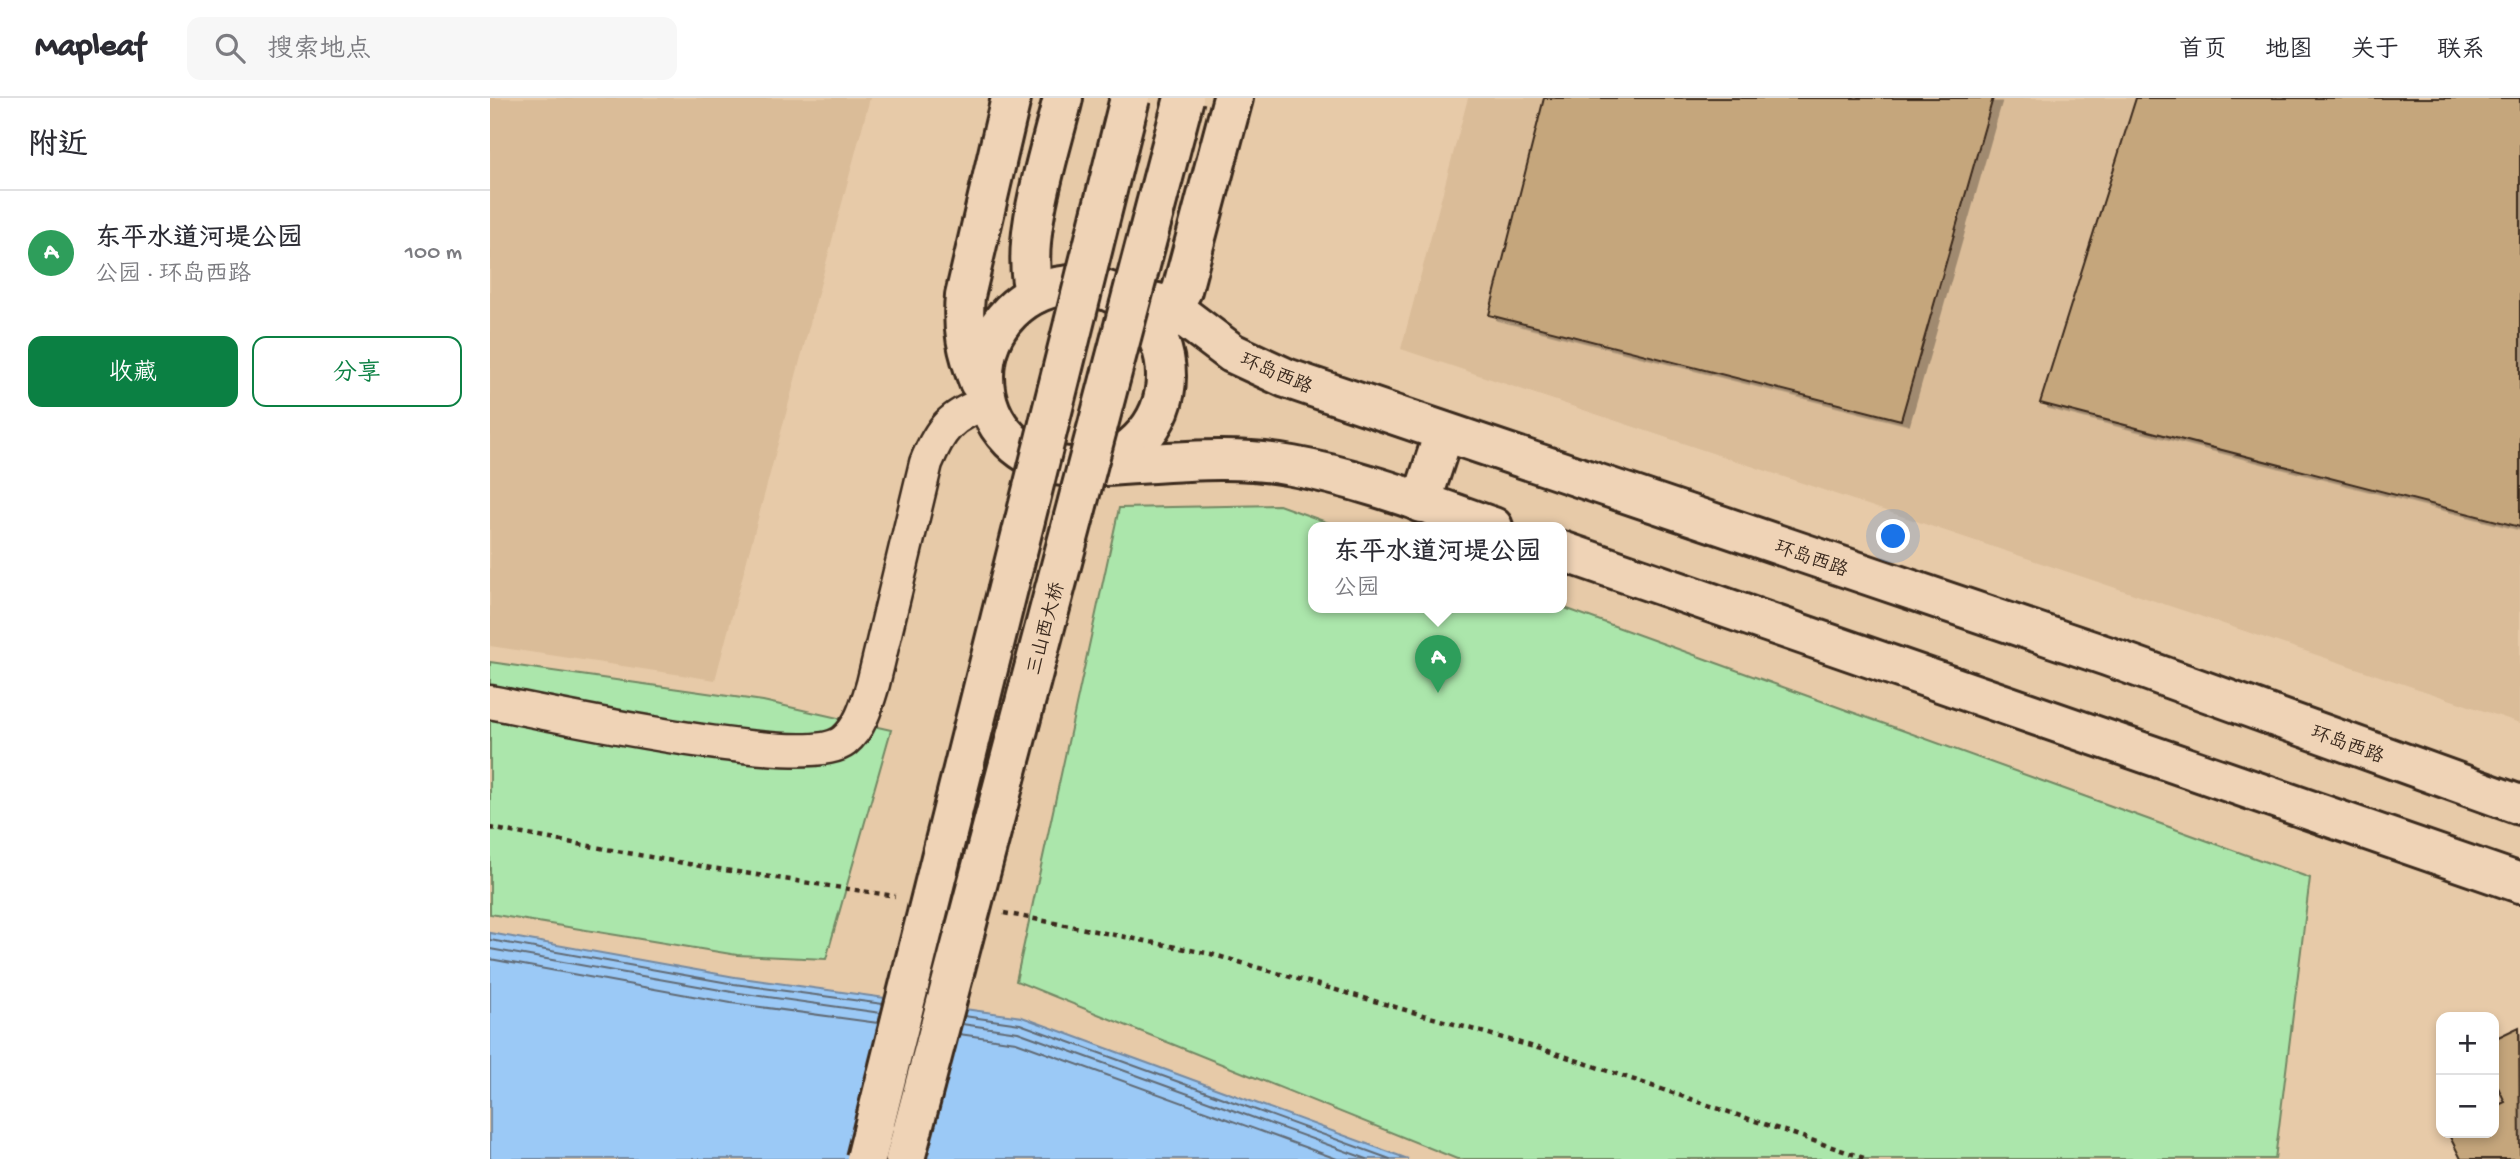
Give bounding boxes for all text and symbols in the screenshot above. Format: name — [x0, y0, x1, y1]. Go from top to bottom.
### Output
search box — [187, 17, 677, 80]
text: Mapleaf — [35, 29, 145, 67]
icon: search — [211, 29, 249, 67]
text: 搜索地点 — [267, 36, 371, 67]
text: 首页 — [2179, 37, 2227, 66]
text: 地图 — [2265, 37, 2313, 66]
text: 关于 — [2351, 37, 2399, 66]
text: 联系 — [2437, 37, 2485, 66]
text: 附近 — [28, 130, 88, 165]
text: 东平水道河堤公园 — [95, 225, 303, 256]
text: A — [44, 240, 58, 267]
text: 100 m — [405, 240, 462, 267]
text: 公园 · 环岛西路 — [95, 262, 251, 289]
button: 收藏 — [28, 336, 238, 407]
button: 分享 — [252, 336, 462, 407]
street label: 环岛西路 — [1236, 349, 1316, 401]
your location — [1876, 519, 1910, 553]
popup — [1308, 522, 1567, 613]
street label: 环岛西路 — [1771, 536, 1851, 584]
text: 东平水道河堤公园 — [1333, 539, 1542, 570]
text: 公园 — [1333, 576, 1379, 603]
street label: 三山西大桥 — [1023, 580, 1071, 678]
pin: A — [1415, 635, 1461, 693]
street label: 环岛西路 — [2307, 722, 2387, 770]
map controls — [2436, 1012, 2499, 1138]
button: + — [2436, 1012, 2499, 1075]
button: − — [2436, 1075, 2499, 1138]

